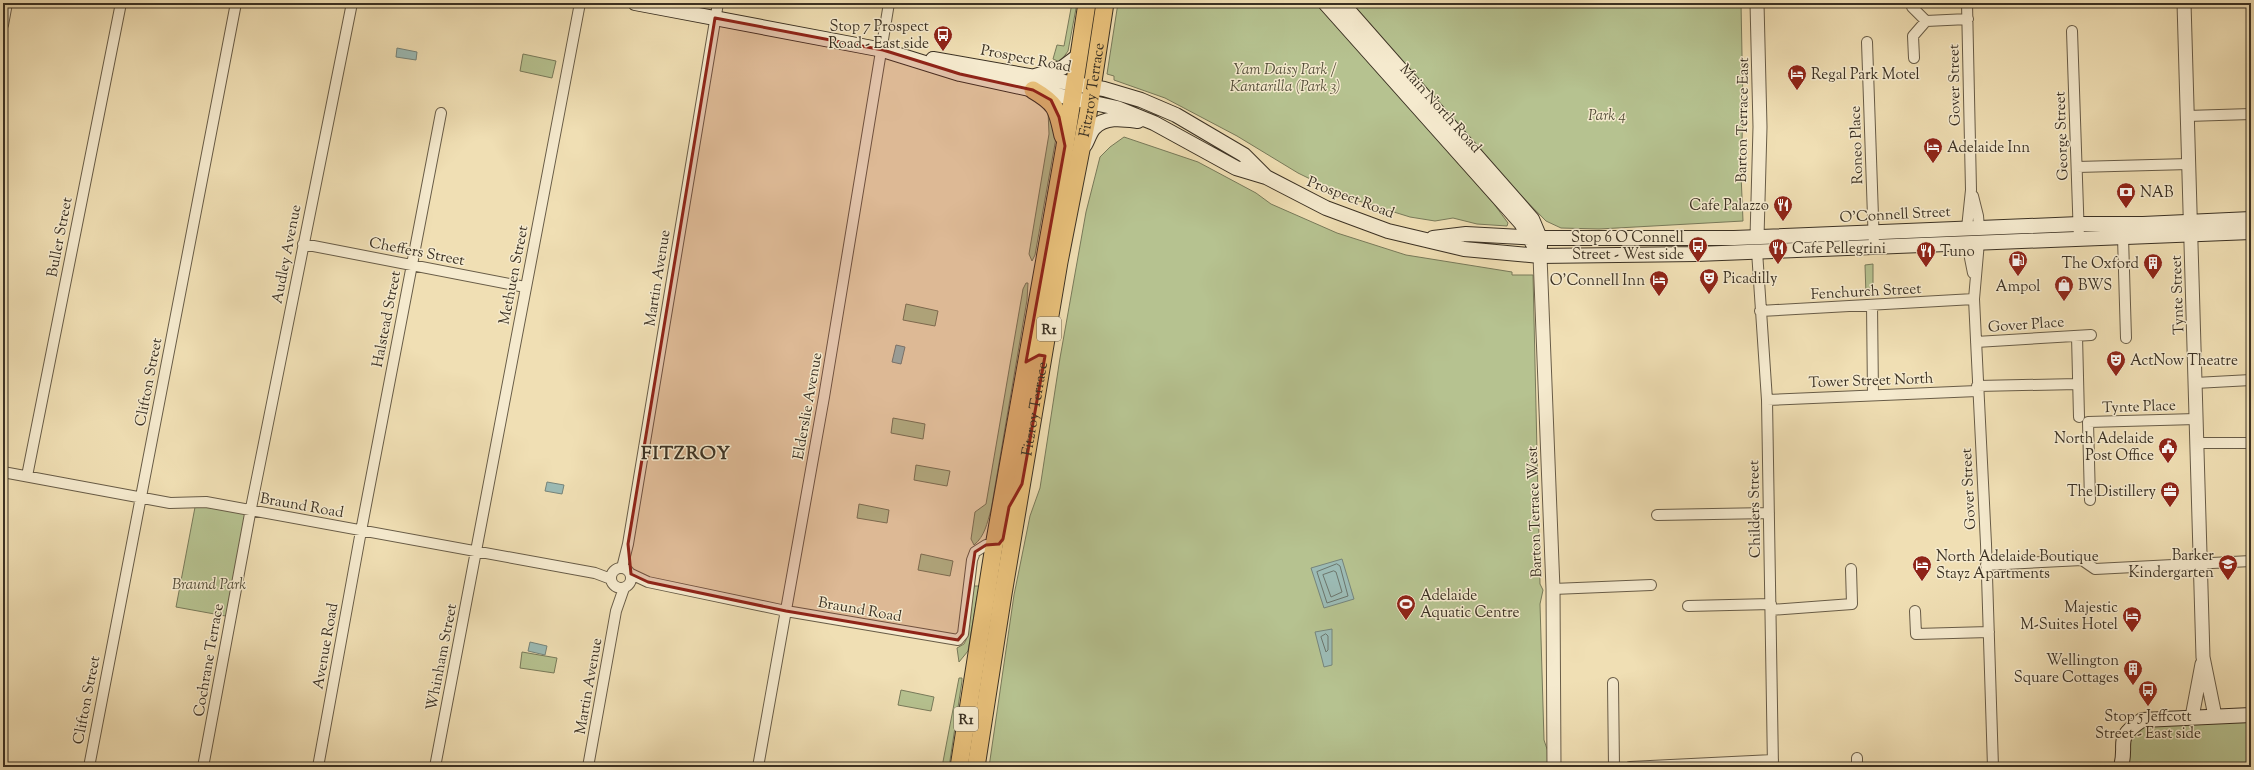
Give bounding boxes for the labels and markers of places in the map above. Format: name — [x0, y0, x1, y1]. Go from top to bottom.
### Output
place label: Stop 7 Prospect Road - East side — [828, 17, 929, 55]
bus stop icon: Stop 7 Prospect Road - East side — [932, 24, 954, 52]
hotel icon: Regal Park Motel — [1786, 63, 1808, 91]
place label: Regal Park Motel — [1811, 65, 1920, 86]
hotel icon: Adelaide Inn — [1922, 136, 1944, 164]
place label: Adelaide Inn — [1947, 138, 2030, 159]
bank icon: NAB — [2115, 181, 2137, 209]
place label: NAB — [2140, 183, 2174, 204]
restaurant icon: Cafe Palazzo — [1772, 194, 1794, 222]
place label: Cafe Palazzo — [1689, 196, 1769, 217]
place label: Stop 6 O Connell Street - West side — [1571, 228, 1684, 266]
bus stop icon: Stop 6 O Connell Street - West side — [1687, 235, 1709, 263]
restaurant icon: Cafe Pellegrini — [1767, 237, 1789, 265]
place label: Cafe Pellegrini — [1792, 239, 1886, 260]
restaurant icon: Tuno — [1915, 240, 1937, 268]
place label: Tuno — [1940, 242, 1975, 263]
fuel station icon: Ampol — [2007, 249, 2029, 277]
building icon: The Oxford — [2142, 252, 2164, 280]
place label: The Oxford — [2062, 254, 2140, 275]
theatre icon: Picadilly — [1698, 267, 1720, 295]
hotel icon: O'Connell Inn — [1648, 269, 1670, 297]
place label: Picadilly — [1723, 269, 1778, 290]
place label: O'Connell Inn — [1550, 271, 1645, 292]
shop icon: BWS — [2053, 274, 2075, 302]
place label: BWS — [2078, 276, 2112, 297]
place label: Ampol — [1995, 277, 2041, 298]
theatre icon: ActNow Theatre — [2105, 349, 2127, 377]
place label: ActNow Theatre — [2130, 351, 2238, 372]
place label: North Adelaide Post Office — [2054, 429, 2154, 467]
public building icon: North Adelaide Post Office — [2157, 436, 2179, 464]
office icon: The Distillery — [2159, 480, 2181, 508]
place label: The Distillery — [2067, 482, 2157, 503]
place label: Barker Kindergarten — [2129, 546, 2214, 584]
place label: North Adelaide Boutique Stayz Apartments — [1936, 547, 2099, 585]
school or university icon: Barker Kindergarten — [2217, 553, 2239, 581]
hotel icon: North Adelaide Boutique Stayz Apartments — [1911, 554, 1933, 582]
place label: Adelaide Aquatic Centre — [1420, 586, 1520, 624]
sports icon: Adelaide Aquatic Centre — [1395, 593, 1417, 621]
place label: Majestic M-Suites Hotel — [2020, 598, 2118, 636]
hotel icon: Majestic M-Suites Hotel — [2121, 605, 2143, 633]
place label: Wellington Square Cottages — [2014, 651, 2119, 689]
building icon: Wellington Square Cottages — [2122, 658, 2144, 686]
bus stop icon: Stop 5 Jeffcott Street - East side — [2137, 679, 2159, 707]
place label: Stop 5 Jeffcott Street - East side — [2095, 707, 2201, 745]

